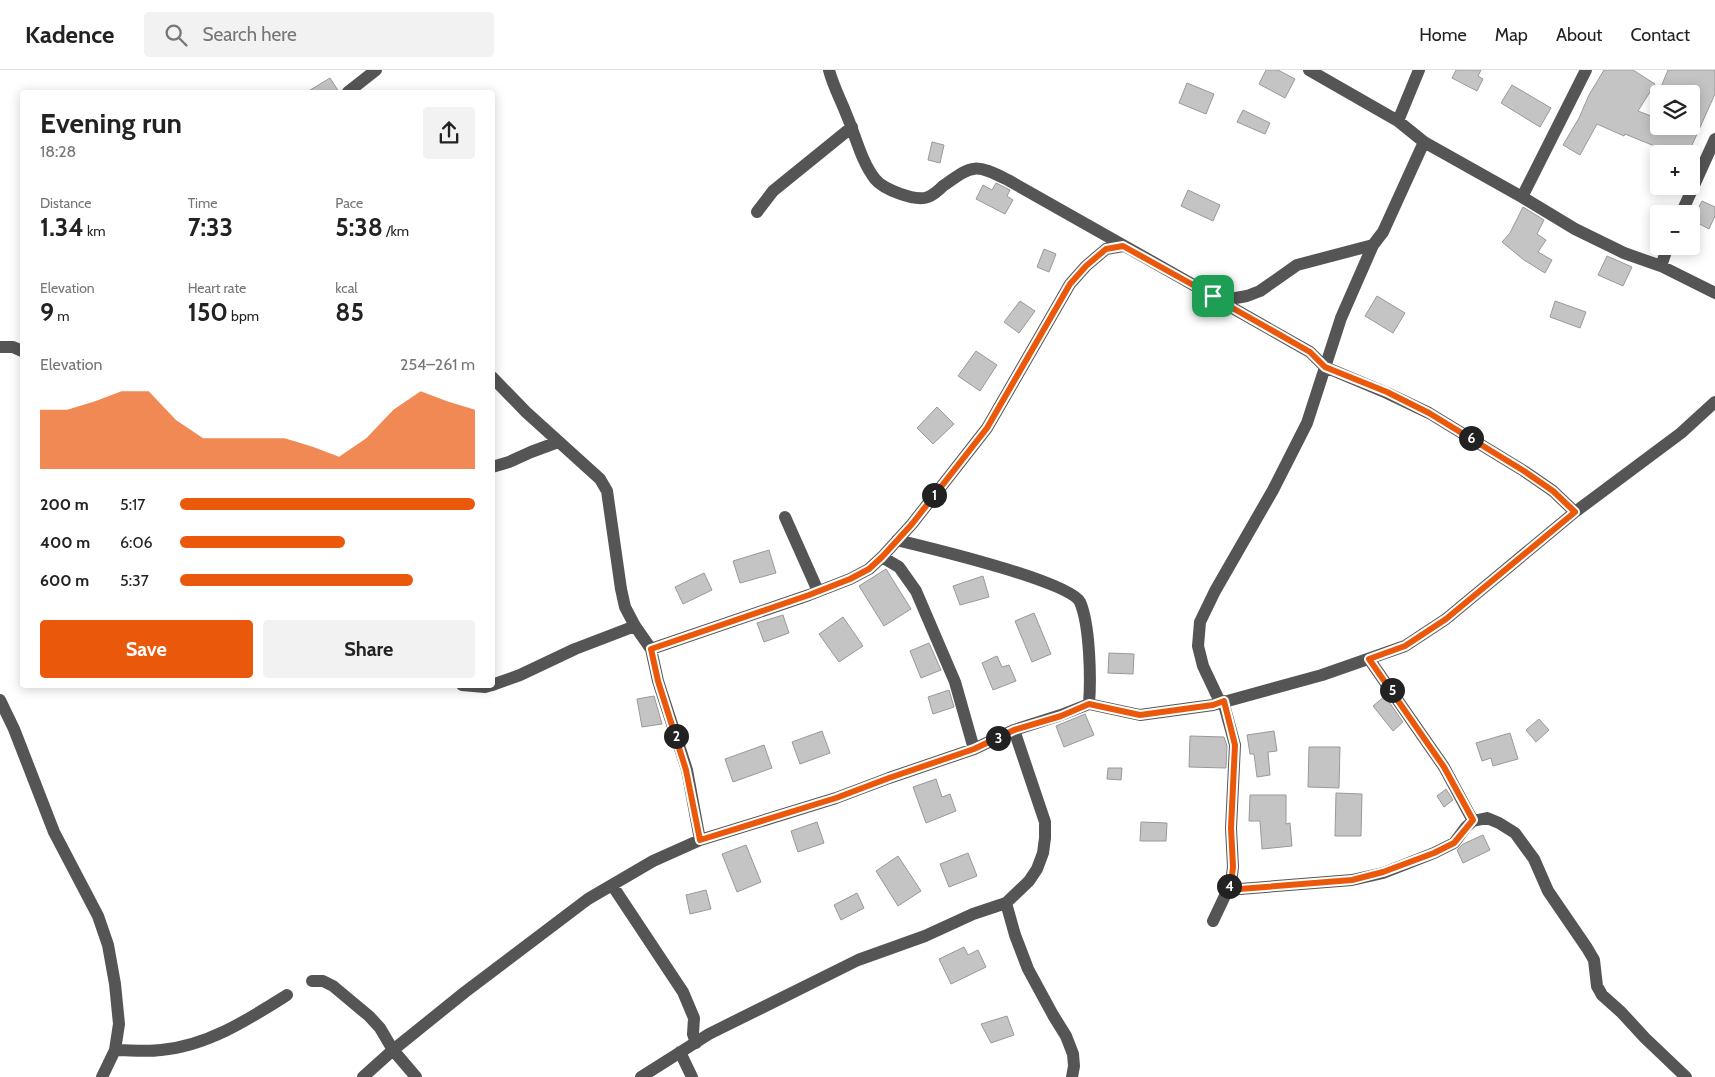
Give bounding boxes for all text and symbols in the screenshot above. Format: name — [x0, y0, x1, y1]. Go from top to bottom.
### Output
search box — [144, 12, 494, 57]
text: Kadence — [25, 20, 114, 49]
icon: search — [162, 21, 190, 49]
text: Search here — [202, 23, 297, 46]
text: Home — [1419, 24, 1467, 46]
text: Map — [1495, 24, 1528, 46]
text: About — [1556, 24, 1602, 46]
text: Contact — [1630, 24, 1690, 46]
map controls — [1650, 85, 1700, 255]
button: layers — [1650, 85, 1700, 135]
text: Evening run — [40, 106, 182, 140]
button: share — [423, 107, 475, 159]
text: 18:28 — [40, 142, 76, 161]
button: + — [1650, 145, 1700, 195]
text: Distance — [40, 194, 92, 212]
text: Time — [188, 194, 217, 212]
text: Pace — [335, 194, 363, 212]
button: − — [1650, 205, 1700, 255]
text: 1.34 — [40, 212, 84, 242]
text: 7:33 — [188, 212, 233, 242]
text: 5:38 — [335, 212, 383, 242]
text: km — [84, 222, 105, 240]
text: /km — [383, 222, 409, 240]
pin — [1192, 275, 1234, 317]
text: Elevation — [40, 279, 95, 297]
text: Heart rate — [188, 279, 246, 297]
text: kcal — [335, 279, 358, 297]
icon: arrive — [1199, 282, 1227, 310]
text: 9 — [40, 297, 54, 327]
text: 150 — [188, 297, 228, 327]
text: 85 — [335, 297, 364, 327]
text: m — [54, 307, 70, 325]
text: bpm — [228, 307, 259, 325]
text: Elevation — [40, 355, 103, 374]
text: 254–261 m — [400, 355, 475, 374]
pin: 6 — [1458, 426, 1484, 450]
text: 6 — [1468, 429, 1475, 447]
pin: 1 — [922, 482, 946, 508]
text: 1 — [932, 486, 937, 504]
text: 200 m — [40, 495, 89, 514]
text: 5:17 — [120, 495, 145, 514]
text: 400 m — [40, 533, 90, 552]
text: 6:06 — [120, 533, 153, 552]
text: 600 m — [40, 571, 89, 590]
text: 5:37 — [120, 571, 149, 590]
button: Save — [40, 620, 253, 678]
button: Share — [263, 620, 475, 678]
pin: 5 — [1380, 678, 1404, 702]
text: 5 — [1389, 681, 1396, 699]
pin: 2 — [664, 724, 688, 748]
pin: 3 — [986, 726, 1010, 750]
text: 2 — [673, 727, 680, 745]
text: 3 — [995, 729, 1002, 747]
pin: 4 — [1216, 874, 1242, 898]
text: 4 — [1225, 877, 1234, 895]

